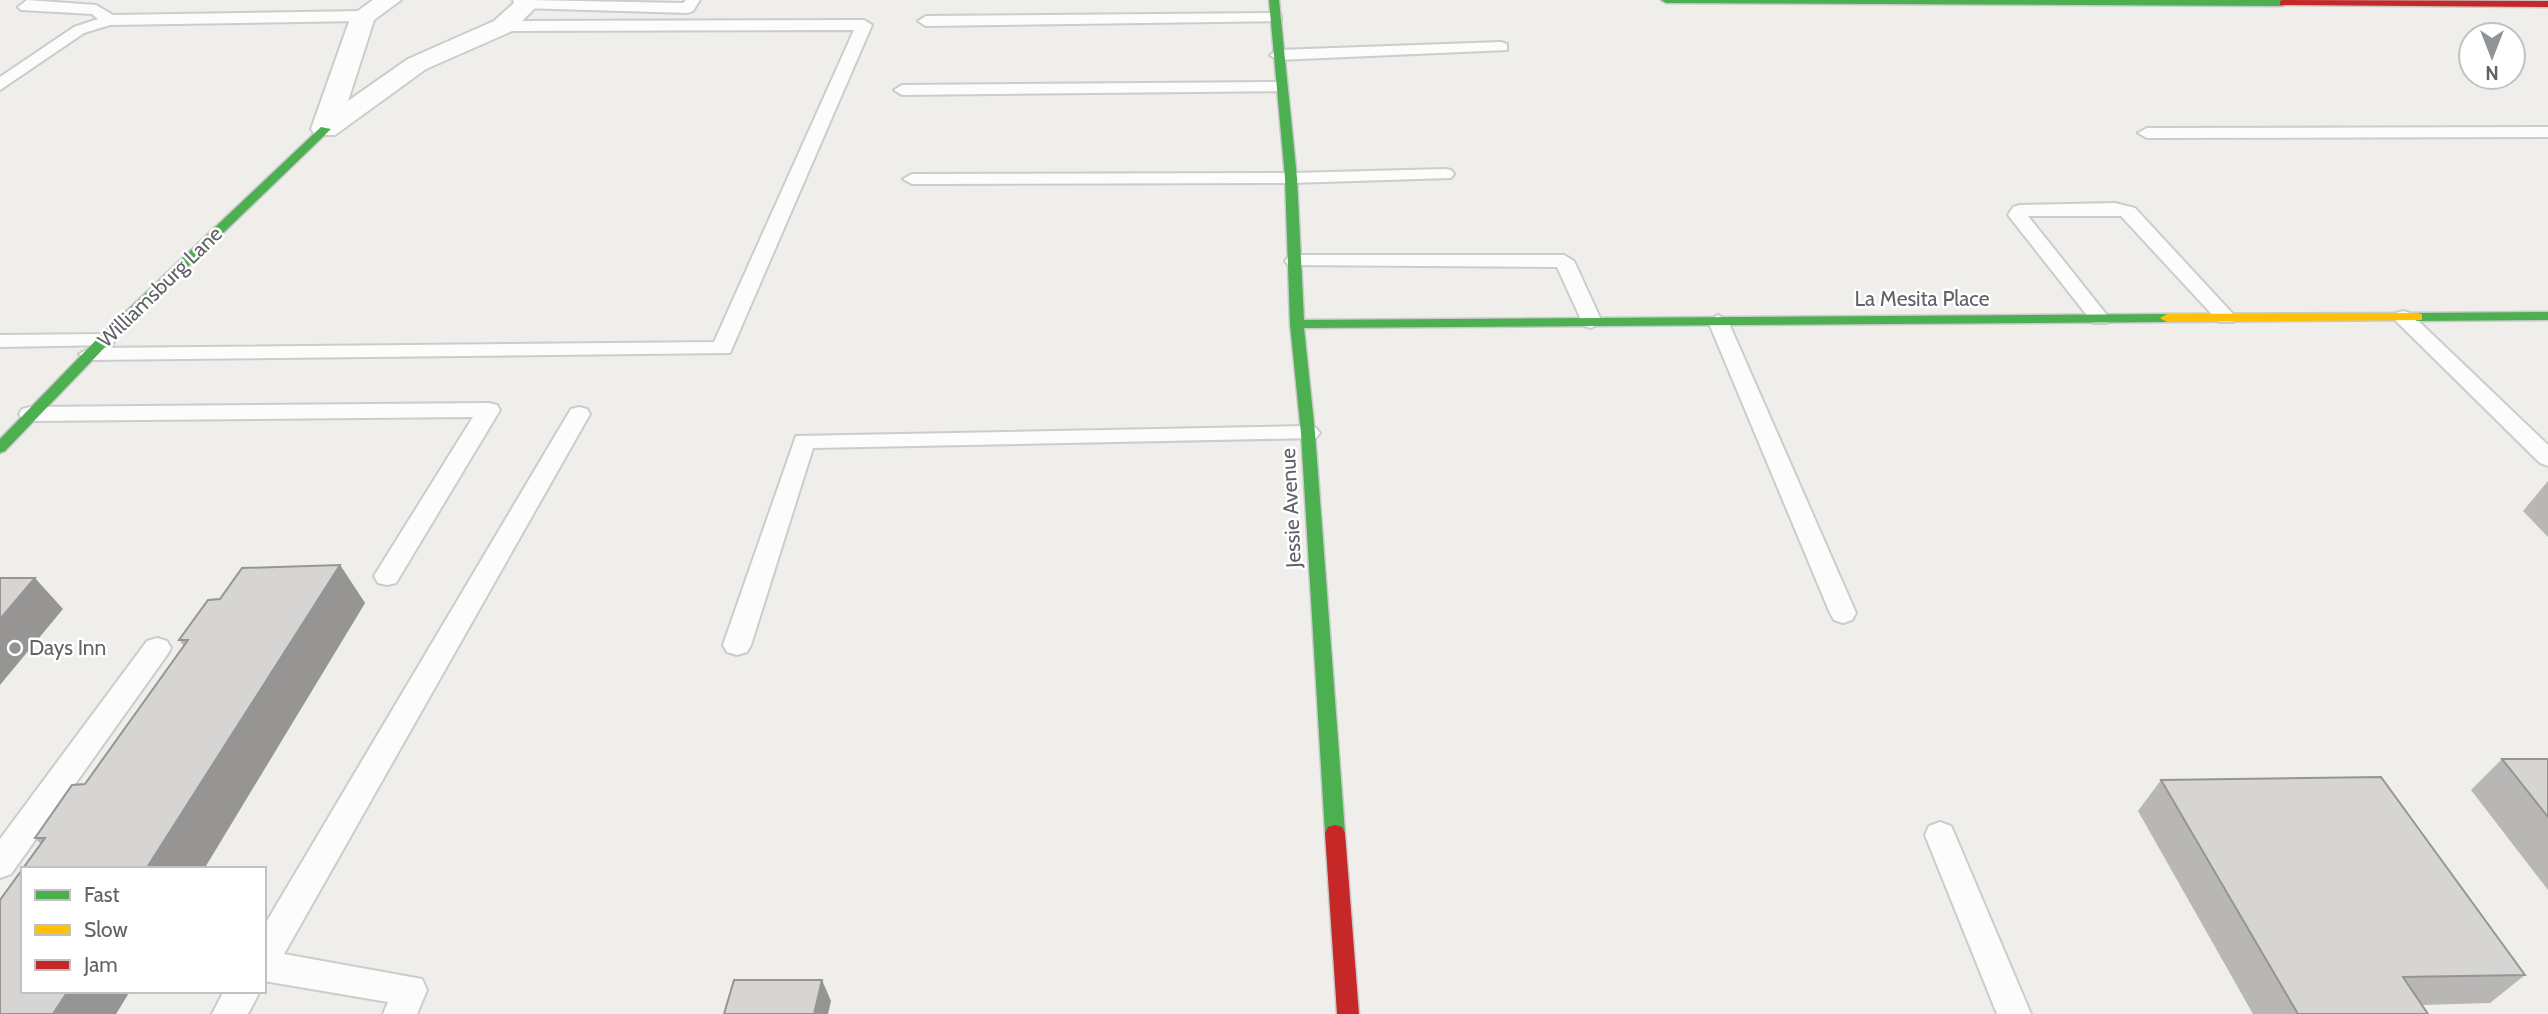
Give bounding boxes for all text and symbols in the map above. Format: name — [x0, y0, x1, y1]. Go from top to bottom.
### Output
north arrow — [2457, 21, 2527, 91]
text: N — [2485, 61, 2499, 84]
street label: Williamsburg Lane — [92, 221, 227, 352]
street label: La Mesita Place — [1855, 286, 1990, 311]
street label: Jessie Avenue — [1275, 447, 1306, 569]
place label: Days Inn — [29, 635, 106, 660]
marker: Days Inn — [7, 640, 23, 656]
legend — [21, 867, 266, 993]
text: Fast — [84, 882, 120, 907]
text: Slow — [84, 917, 128, 942]
text: Jam — [83, 952, 118, 977]

